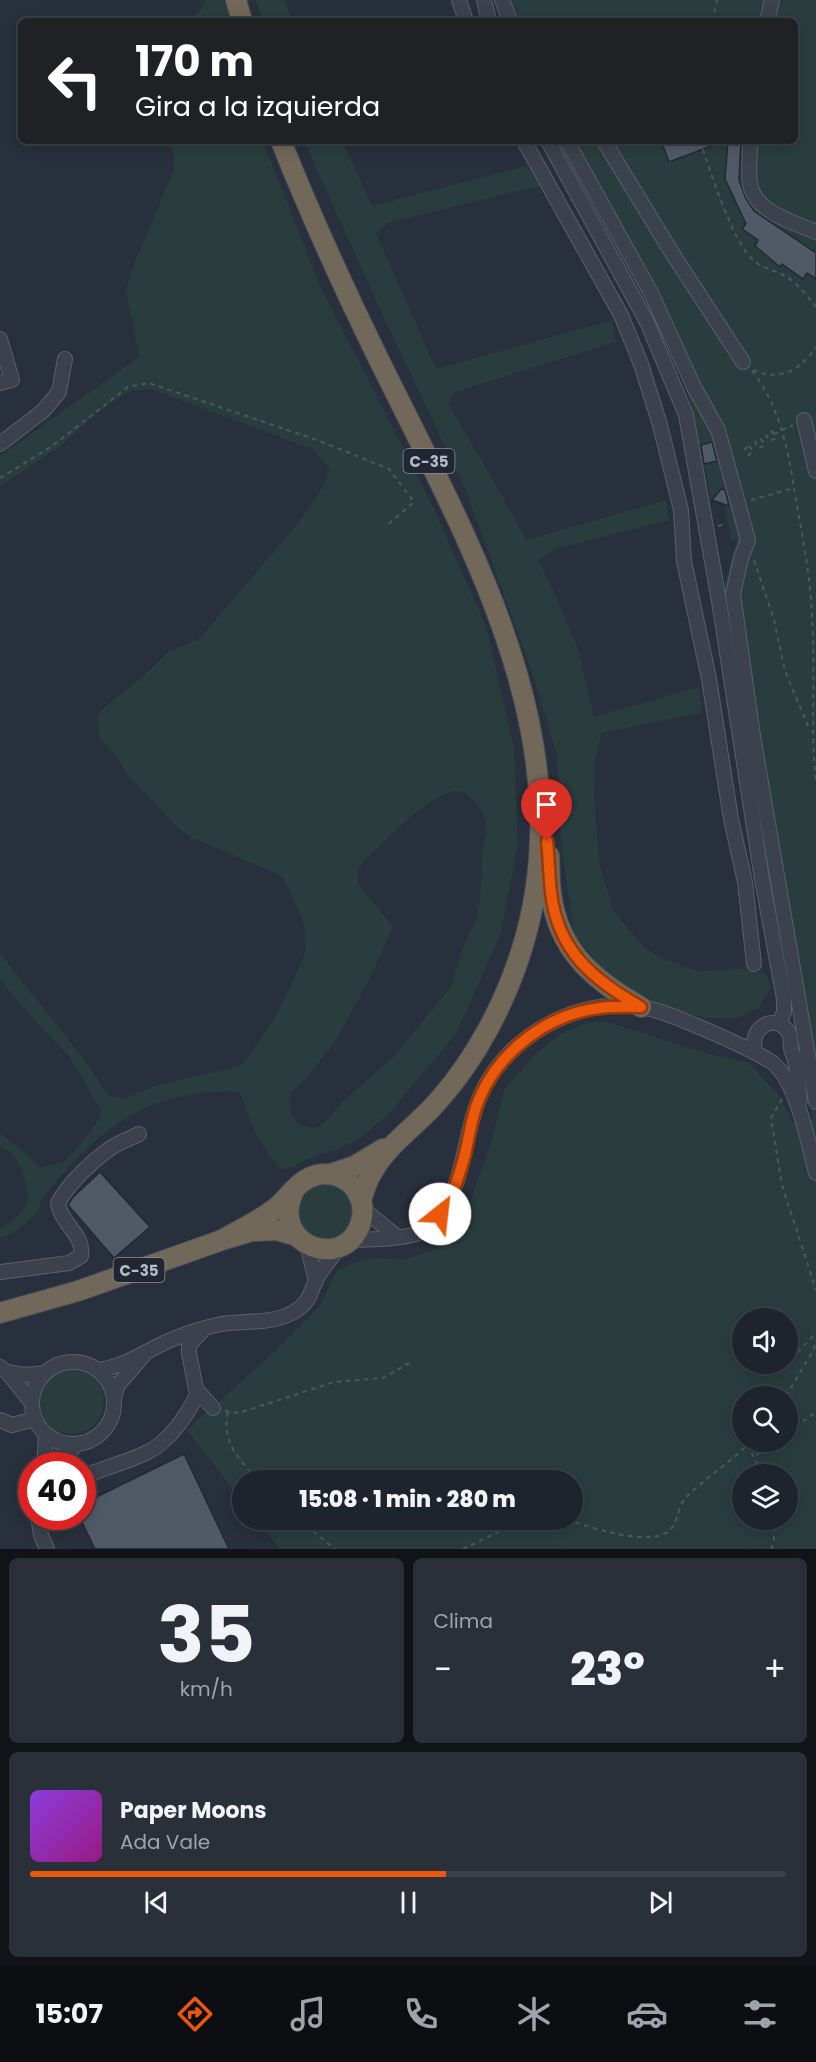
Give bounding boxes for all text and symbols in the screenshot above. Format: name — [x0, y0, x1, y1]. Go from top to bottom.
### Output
text: 170 m — [135, 32, 254, 91]
icon: left — [36, 42, 114, 120]
text: Gira a la izquierda — [135, 88, 380, 125]
road number: C-35 — [404, 449, 454, 473]
pin — [521, 779, 572, 841]
icon: arrive — [530, 788, 563, 821]
position arrow — [408, 1182, 472, 1246]
road number: C-35 — [114, 1258, 164, 1282]
map controls — [732, 1308, 798, 1530]
button: sound — [732, 1308, 798, 1374]
button: search — [732, 1386, 798, 1452]
speed limit sign: 40 — [18, 1452, 96, 1530]
button: layers — [732, 1464, 798, 1530]
text: 15:08 · 1 min · 280 m — [299, 1484, 516, 1515]
text: 35 — [157, 1580, 255, 1689]
text: Clima — [434, 1607, 493, 1635]
text: 23° — [570, 1638, 645, 1701]
text: − — [434, 1646, 452, 1693]
text: + — [763, 1646, 786, 1693]
text: km/h — [180, 1675, 233, 1703]
text: Paper Moons — [120, 1795, 267, 1826]
text: Ada Vale — [120, 1828, 210, 1856]
icon: previous — [140, 1886, 173, 1919]
icon: pause — [392, 1886, 425, 1919]
icon: next — [644, 1886, 677, 1919]
icon: directions — [174, 1993, 216, 2035]
icon: music — [287, 1993, 329, 2035]
icon: phone — [400, 1993, 442, 2035]
icon: climate — [513, 1993, 555, 2035]
icon: car — [626, 1993, 668, 2035]
icon: filters — [739, 1993, 781, 2035]
text: 15:07 — [35, 1995, 103, 2032]

